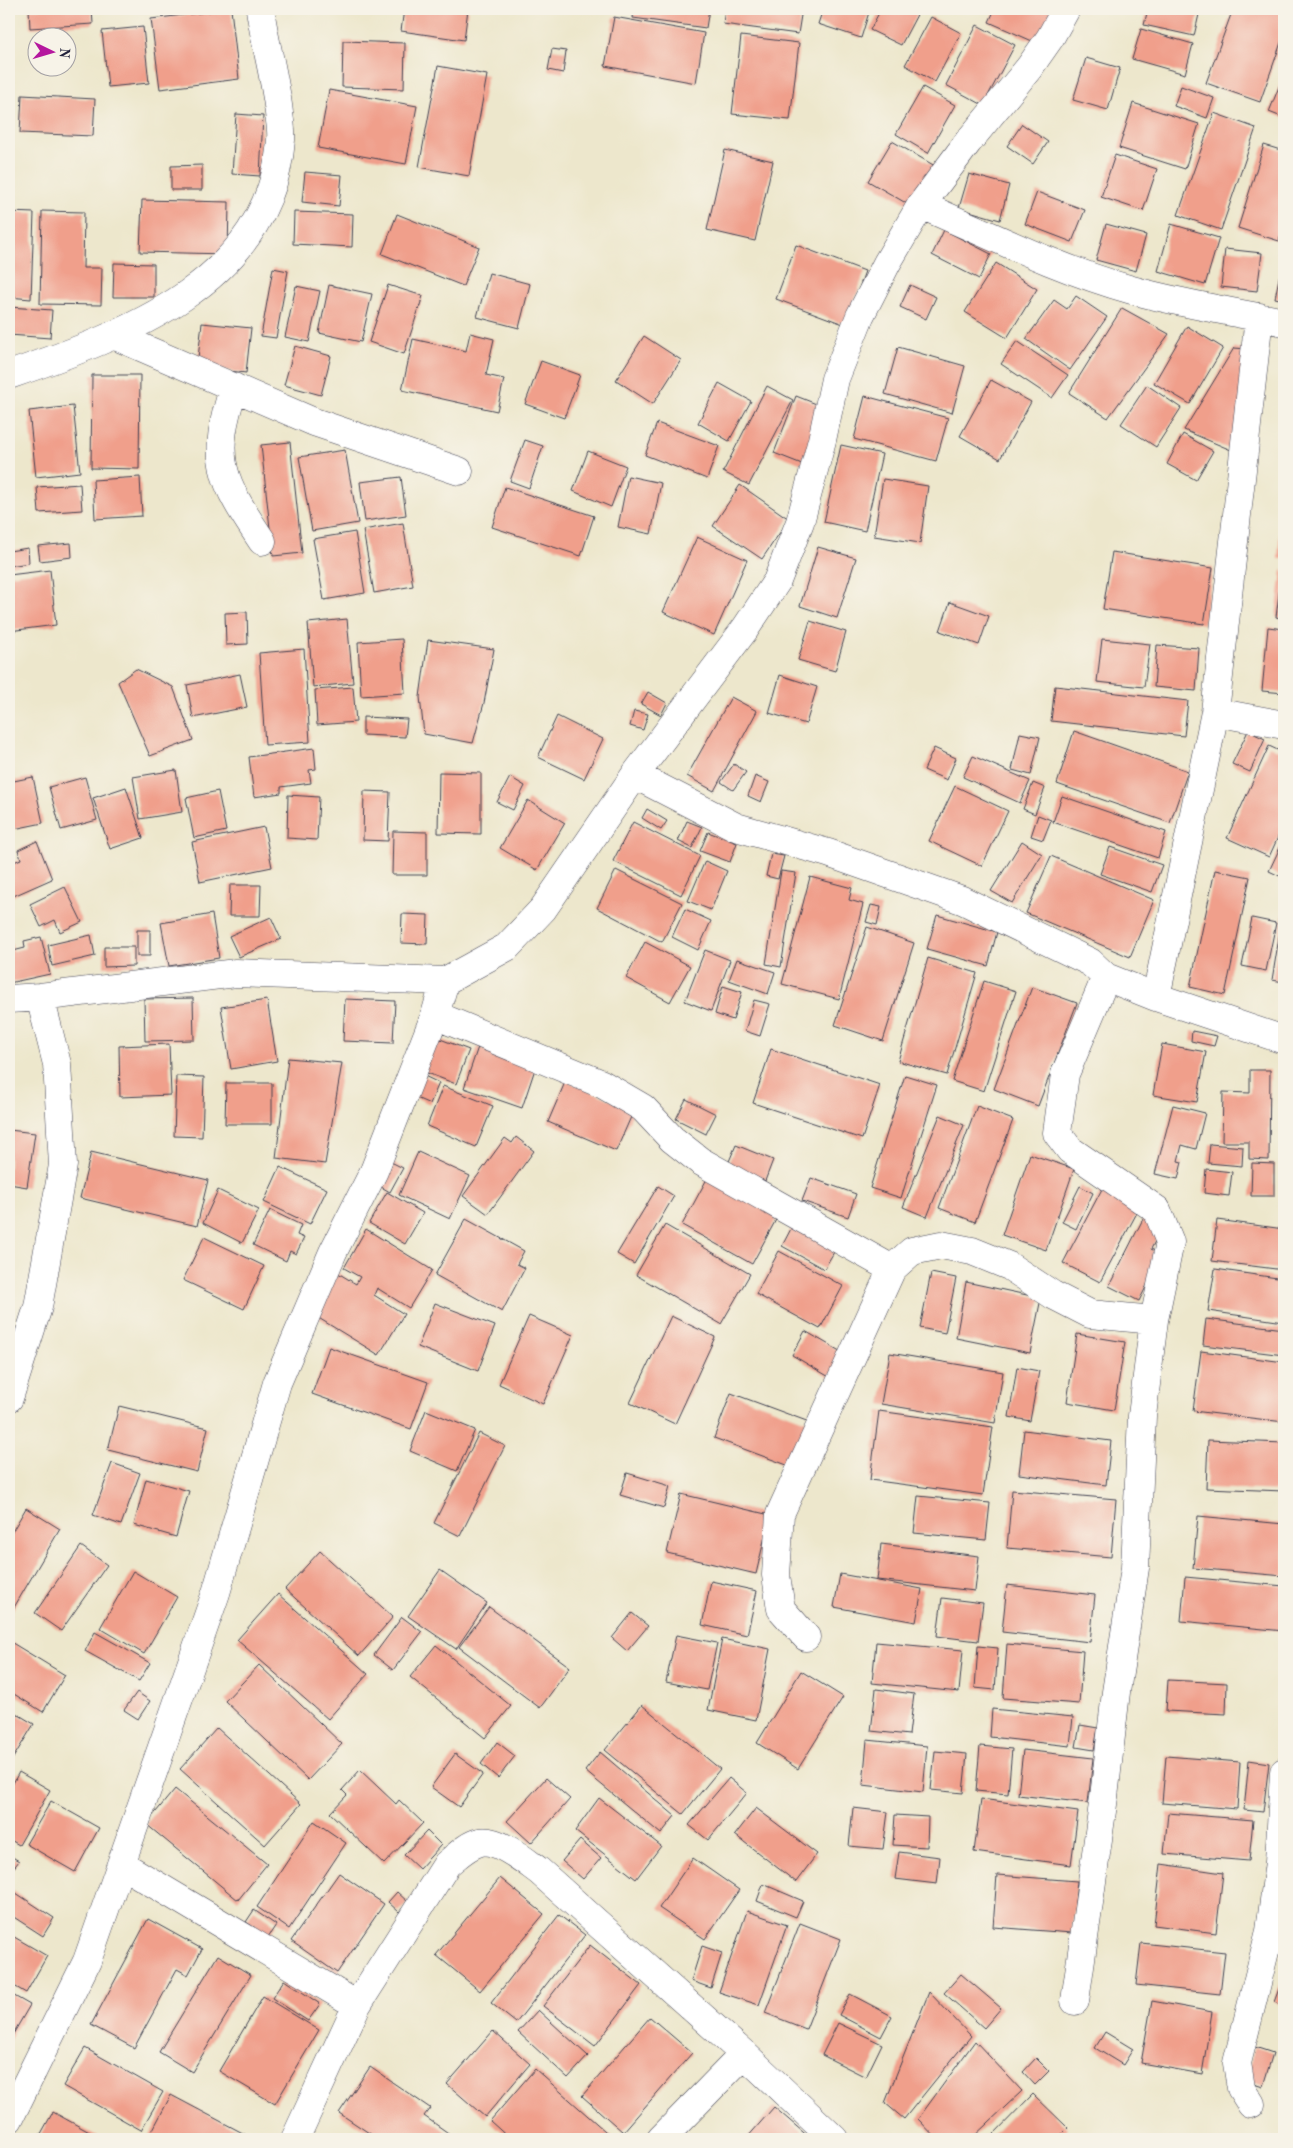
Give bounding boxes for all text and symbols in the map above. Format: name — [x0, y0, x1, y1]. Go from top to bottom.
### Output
north arrow — [28, 28, 78, 78]
text: N — [56, 47, 71, 59]

